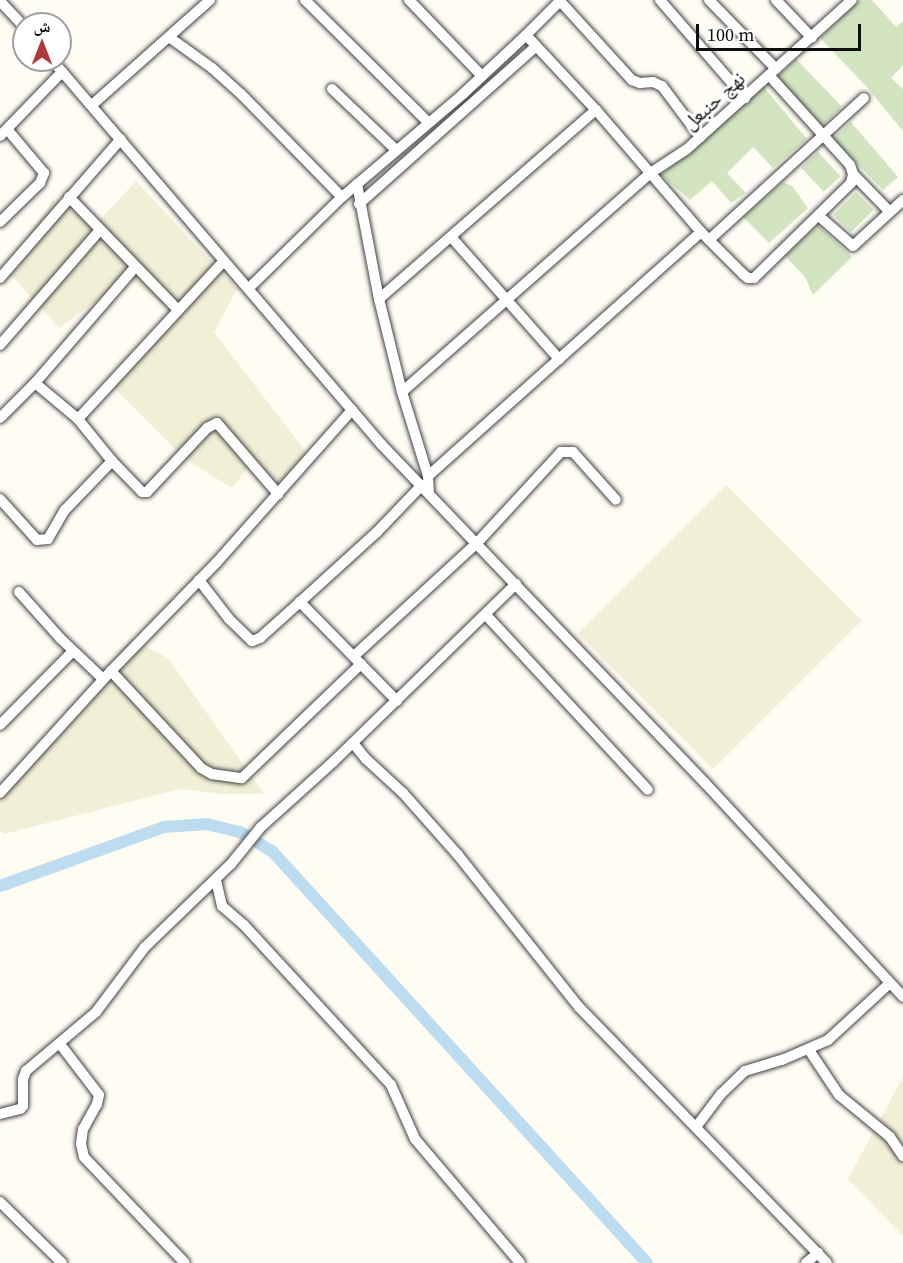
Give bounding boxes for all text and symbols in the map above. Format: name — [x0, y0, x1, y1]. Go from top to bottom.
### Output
north arrow — [12, 12, 72, 72]
scale bar — [699, 12, 864, 50]
text: ش — [34, 15, 50, 37]
text: 100 m — [707, 22, 754, 47]
street label: نهج حنبعل — [678, 67, 750, 135]

